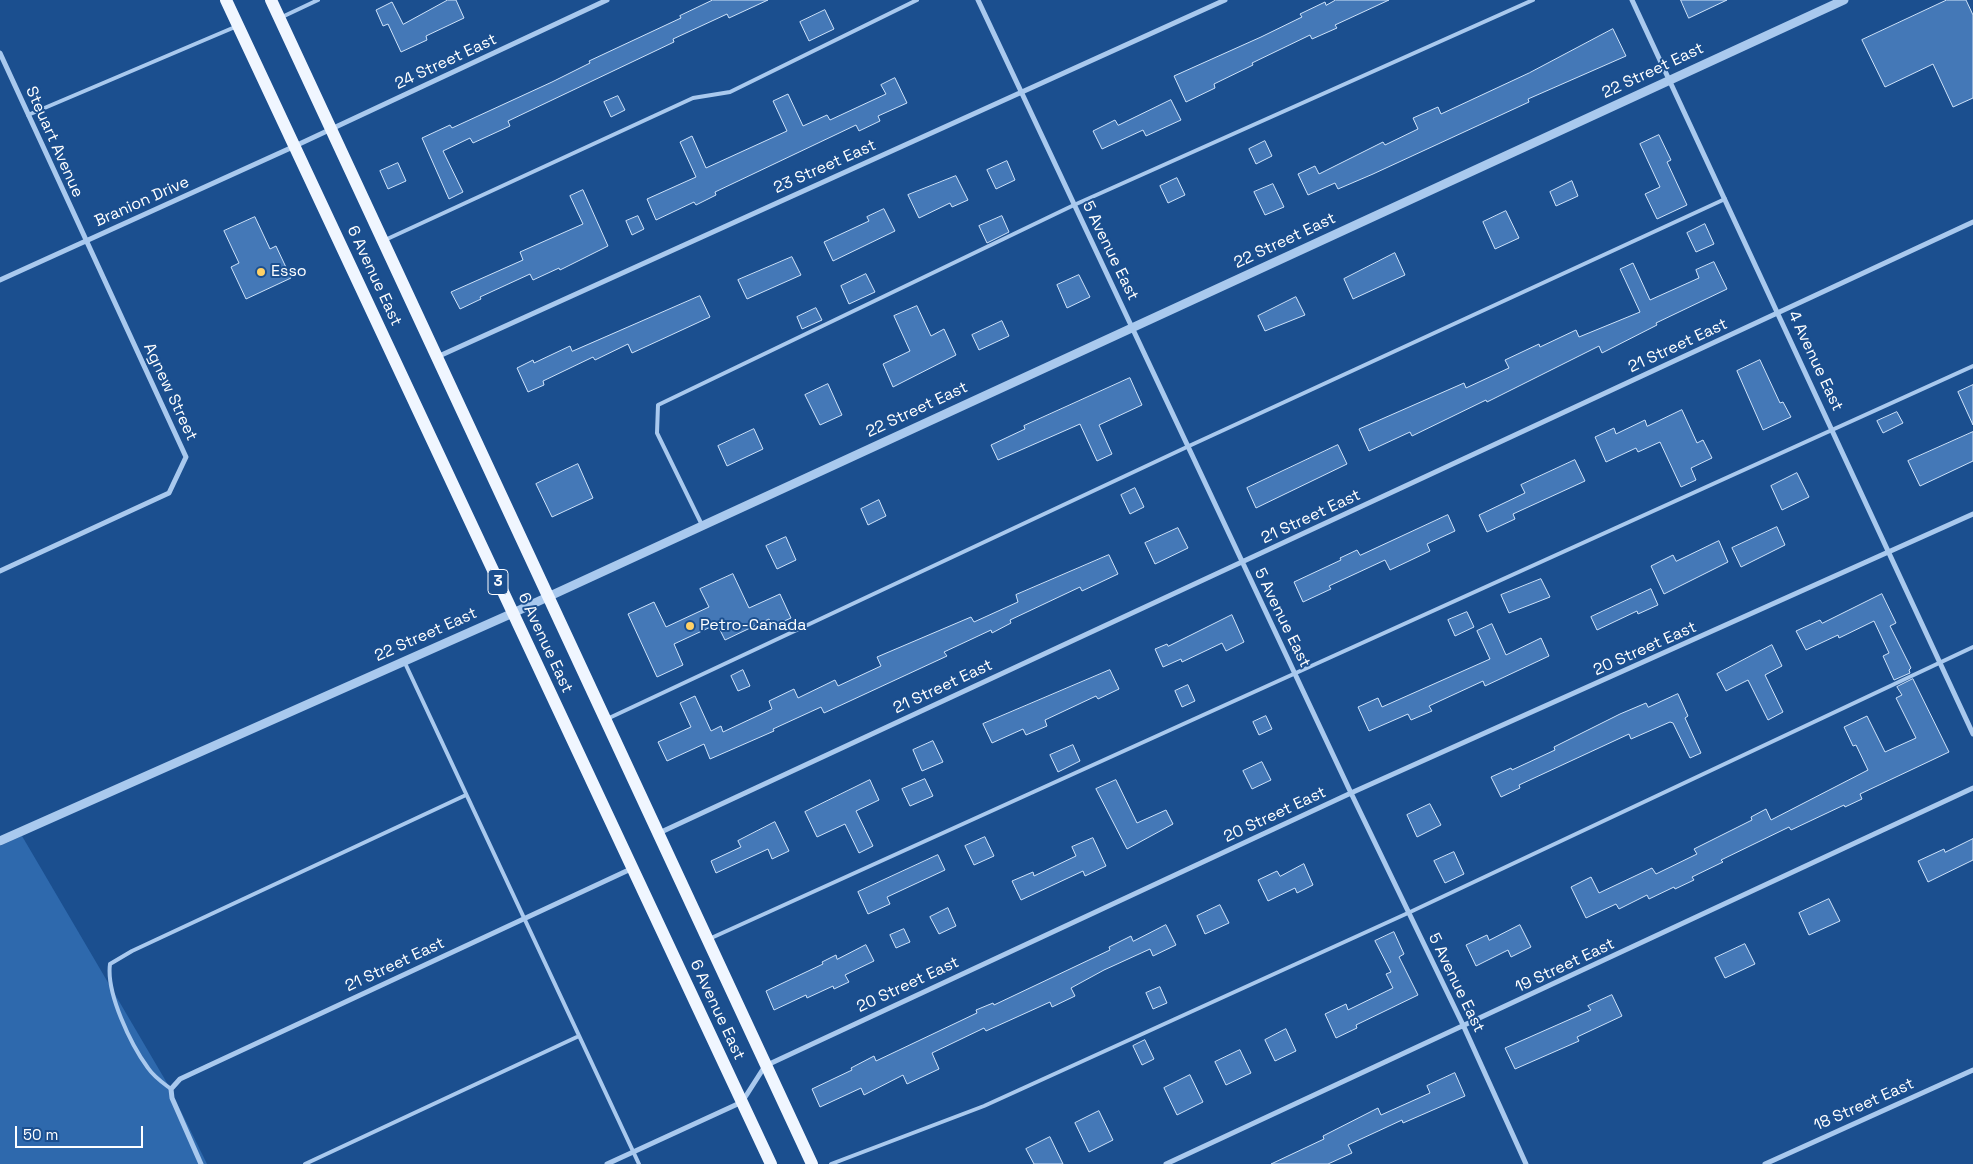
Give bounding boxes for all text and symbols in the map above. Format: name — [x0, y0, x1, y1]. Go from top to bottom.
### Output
street label: 24 Street East — [392, 30, 500, 94]
street label: 22 Street East — [1599, 39, 1707, 103]
street label: Steuart Avenue — [21, 84, 87, 200]
street label: 23 Street East — [771, 136, 879, 198]
street label: Branion Drive — [92, 173, 192, 231]
street label: 5 Avenue East — [1078, 198, 1142, 304]
street label: 22 Street East — [1231, 209, 1339, 273]
street label: 6 Avenue East — [342, 223, 406, 329]
place label: Esso — [271, 262, 307, 282]
marker: Esso — [255, 266, 267, 278]
street label: 4 Avenue East — [1783, 308, 1847, 414]
street label: 21 Street East — [1625, 315, 1731, 377]
street label: Agnew Street — [139, 340, 201, 444]
street label: 22 Street East — [863, 378, 971, 442]
street label: 21 Street East — [1258, 486, 1364, 548]
street label: 5 Avenue East — [1250, 565, 1314, 671]
road number: 3 — [488, 570, 508, 594]
street label: 6 Avenue East — [513, 590, 577, 696]
street label: 22 Street East — [372, 604, 480, 666]
place label: Petro-Canada — [700, 616, 807, 636]
street label: 20 Street East — [1590, 618, 1700, 680]
marker: Petro-Canada — [684, 620, 696, 632]
street label: 21 Street East — [890, 656, 996, 718]
street label: 20 Street East — [1221, 783, 1329, 847]
street label: 5 Avenue East — [1424, 930, 1488, 1036]
street label: 21 Street East — [342, 934, 448, 996]
street label: 19 Street East — [1512, 935, 1618, 997]
street label: 20 Street East — [854, 953, 962, 1017]
street label: 6 Avenue East — [685, 957, 749, 1063]
street label: 18 Street East — [1811, 1074, 1917, 1136]
scale bar — [18, 1116, 145, 1148]
text: 50 m — [23, 1125, 58, 1144]

